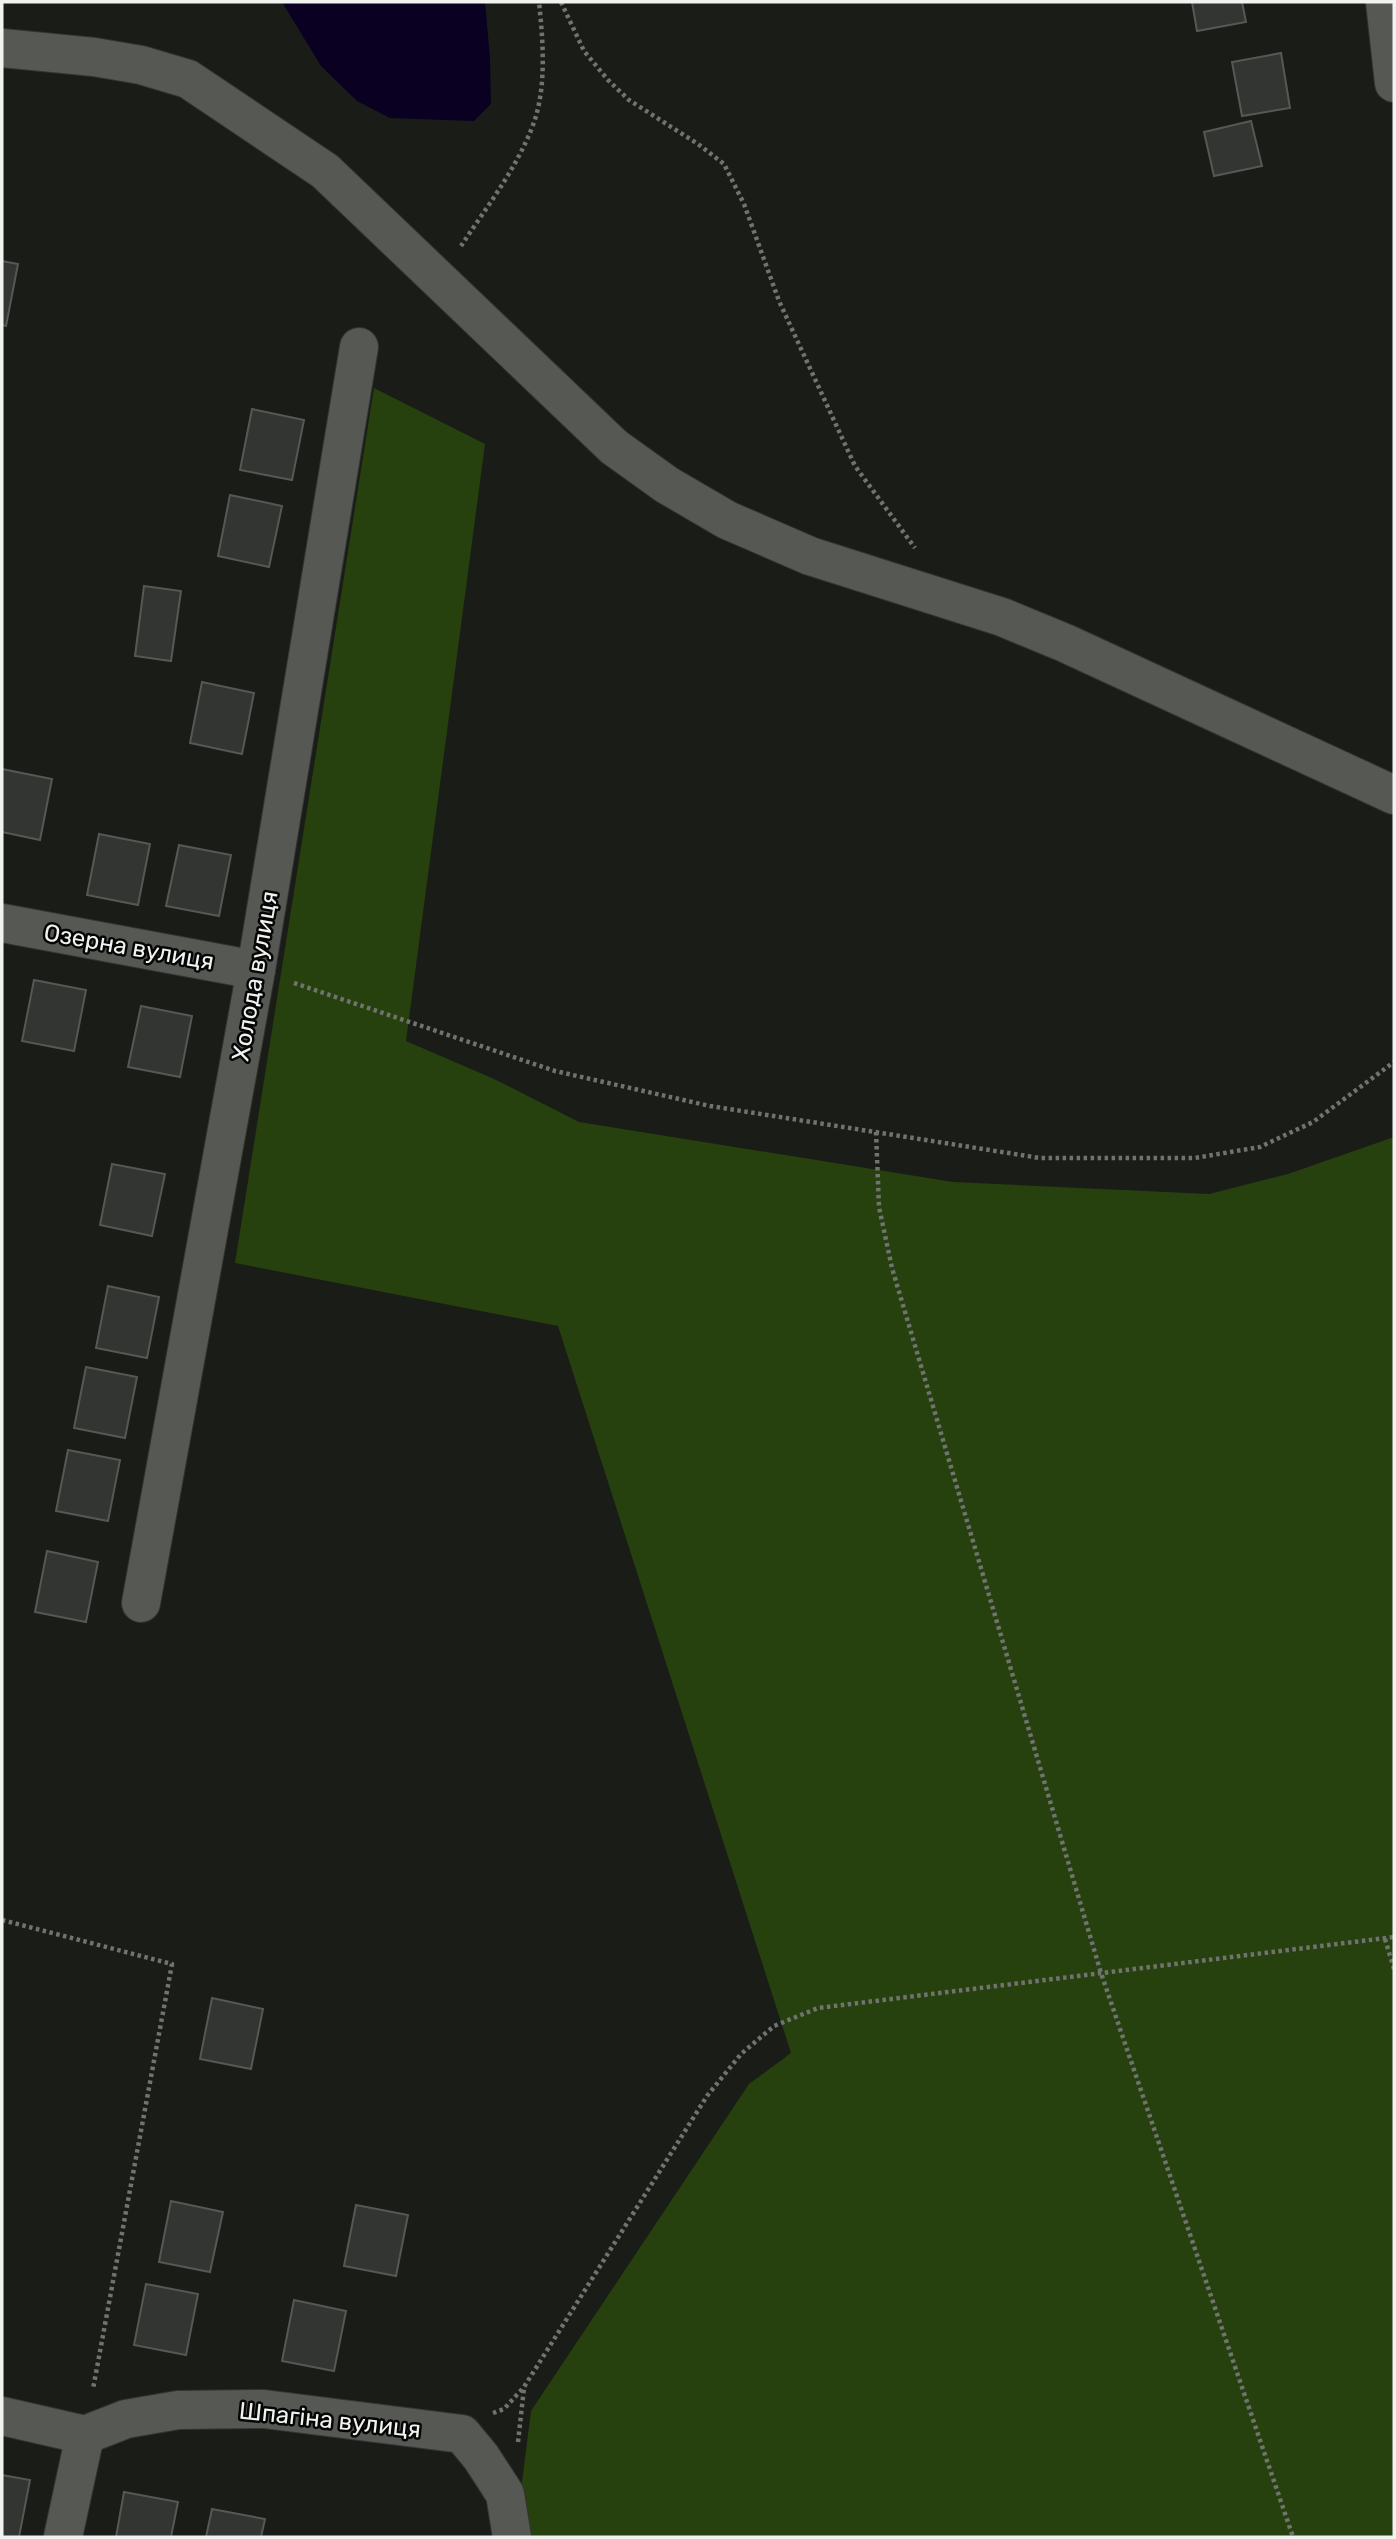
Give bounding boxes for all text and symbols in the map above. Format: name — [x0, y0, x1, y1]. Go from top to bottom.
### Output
street label: Холода вулиця — [226, 889, 284, 1063]
street label: Озерна вулиця — [42, 918, 216, 976]
street label: Шпагіна вулиця — [238, 2397, 422, 2443]

